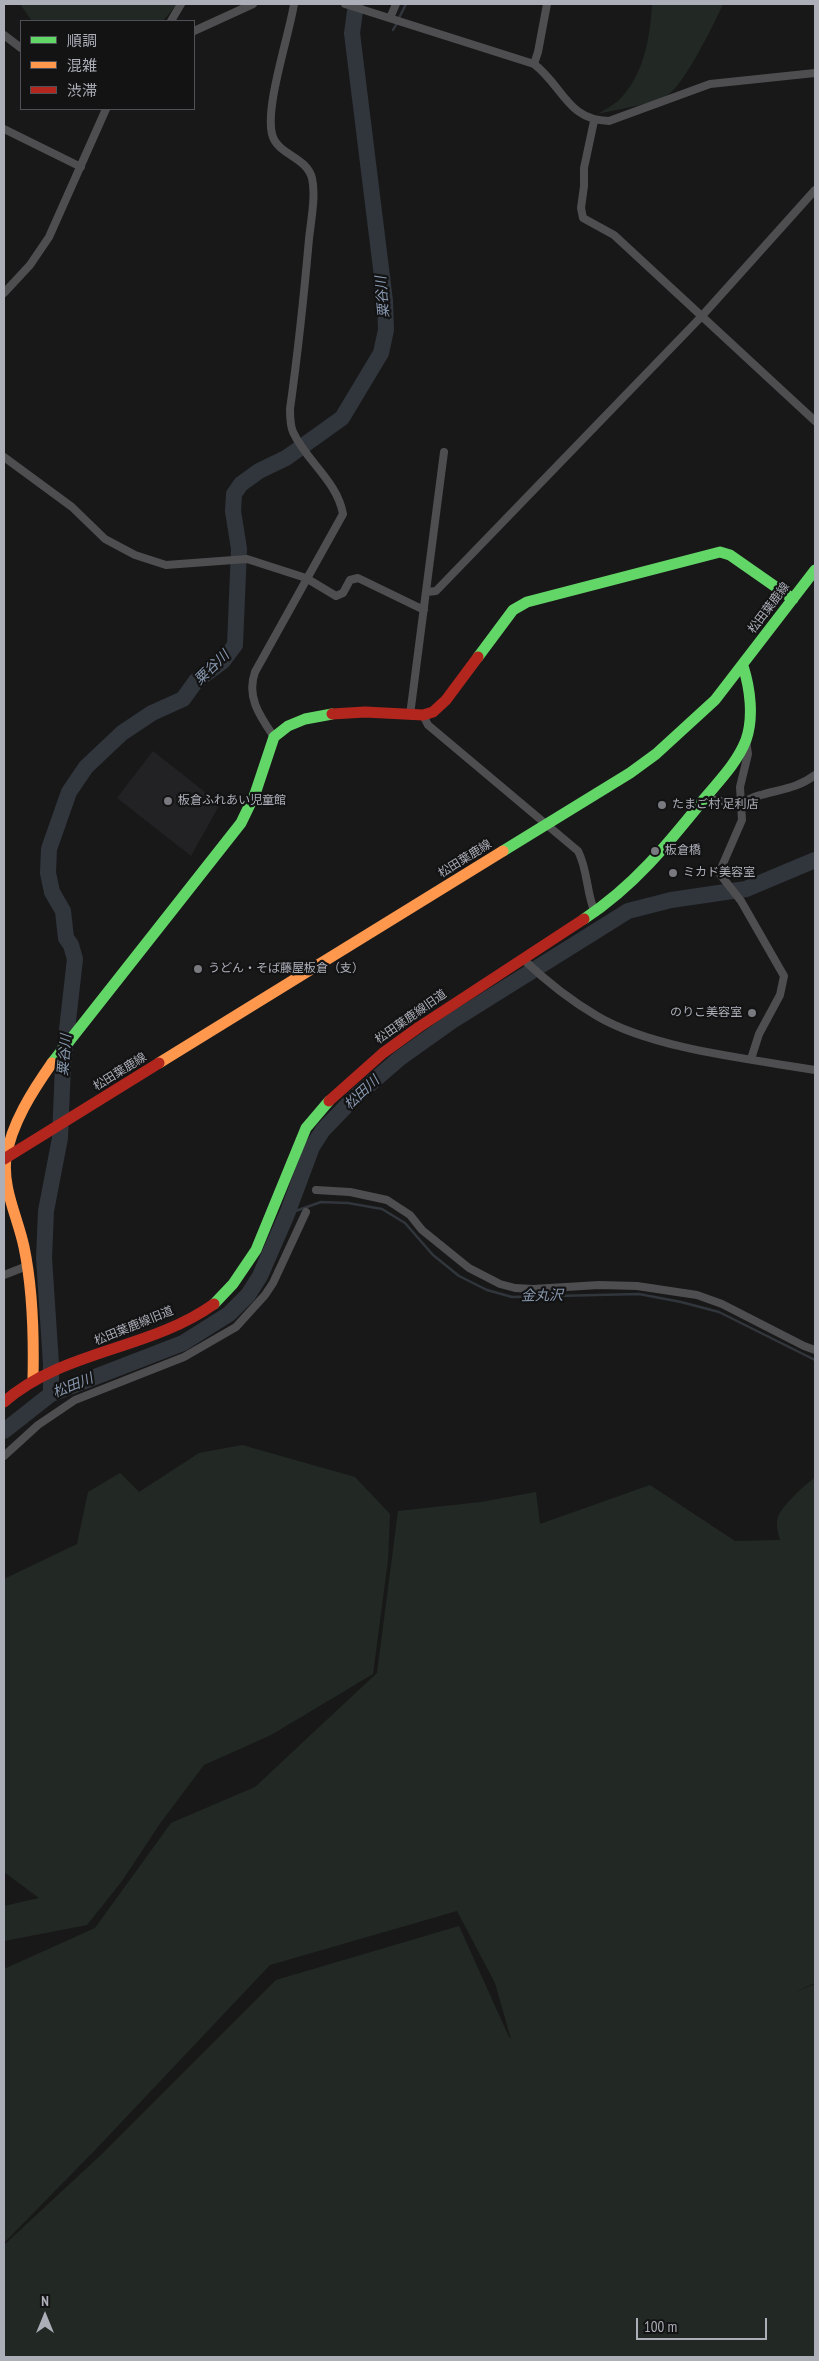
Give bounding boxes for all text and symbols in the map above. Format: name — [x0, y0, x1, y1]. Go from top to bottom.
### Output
legend — [20, 20, 195, 110]
text: 順調 — [67, 31, 97, 50]
text: 混雑 — [67, 56, 97, 75]
text: 渋滞 — [67, 81, 97, 100]
water label: 粟谷川 — [373, 275, 393, 319]
street label: 松田葉鹿線 — [745, 580, 793, 636]
water label: 粟谷川 — [191, 647, 233, 689]
place label: 板倉ふれあい児童館 — [178, 794, 286, 808]
marker: 板倉ふれあい児童館 — [162, 795, 174, 807]
place label: たまご村 足利店 — [672, 798, 759, 812]
marker: たまご村 足利店 — [656, 799, 668, 811]
street label: 松田葉鹿線 — [436, 837, 494, 881]
place label: 板倉橋 — [665, 844, 701, 858]
marker: 板倉橋 — [649, 845, 661, 857]
place label: ミカド美容室 — [683, 866, 755, 880]
marker: ミカド美容室 — [667, 867, 679, 879]
place label: うどん・そば藤屋板倉（支） — [208, 962, 364, 976]
marker: うどん・そば藤屋板倉（支） — [192, 963, 204, 975]
street label: 松田葉鹿線旧道 — [372, 987, 450, 1047]
place label: のりこ美容室 — [670, 1006, 742, 1020]
marker: のりこ美容室 — [746, 1007, 758, 1019]
water label: 粟谷川 — [55, 1033, 75, 1077]
street label: 松田葉鹿線 — [91, 1050, 149, 1094]
water label: 松田川 — [341, 1073, 383, 1113]
water label: 金丸沢 — [521, 1287, 563, 1305]
street label: 松田葉鹿線旧道 — [92, 1304, 176, 1348]
water label: 松田川 — [50, 1370, 96, 1402]
north arrow — [20, 2291, 70, 2341]
text: N — [41, 2292, 49, 2310]
scale bar — [639, 2308, 770, 2340]
text: 100 m — [644, 2317, 677, 2336]

